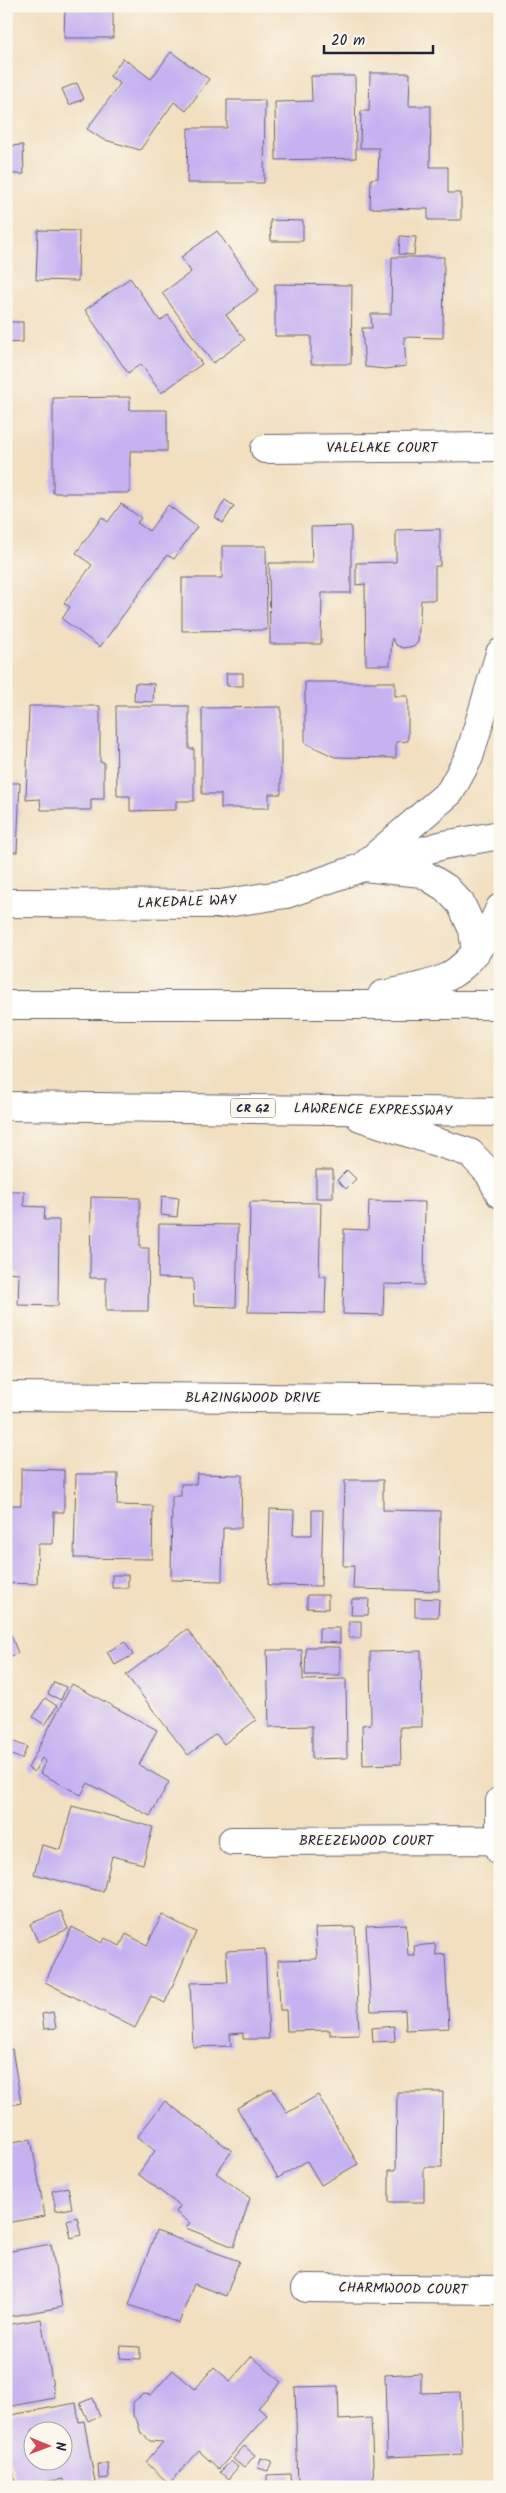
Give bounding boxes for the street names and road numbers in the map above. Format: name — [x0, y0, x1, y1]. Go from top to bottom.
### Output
street label: VALELAKE COURT — [326, 437, 439, 459]
street label: LAKEDALE WAY — [137, 889, 238, 915]
road number: CR G2 — [230, 1098, 276, 1118]
street label: LAWRENCE EXPRESSWAY — [294, 1098, 453, 1122]
street label: BLAZINGWOOD DRIVE — [185, 1387, 322, 1409]
street label: BREEZEWOOD COURT — [299, 1830, 435, 1852]
street label: CHARMWOOD COURT — [338, 2277, 469, 2301]

